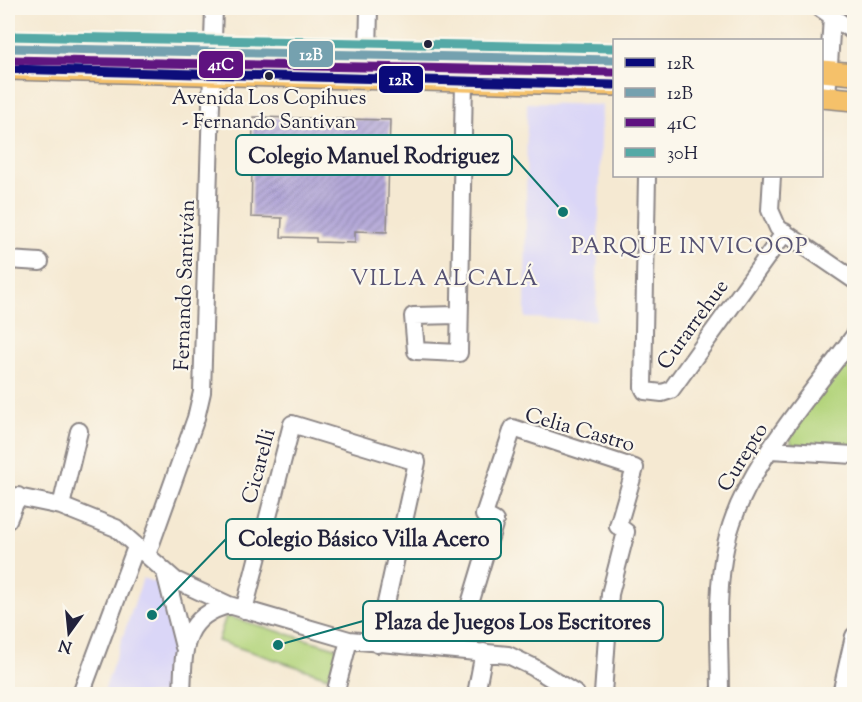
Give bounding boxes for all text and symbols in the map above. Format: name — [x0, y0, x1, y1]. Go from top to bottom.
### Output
unlabelled marker — [422, 38, 434, 50]
legend — [613, 39, 823, 177]
line badge: 12B — [288, 40, 334, 68]
text: 12B — [299, 45, 323, 68]
line badge: 41C — [198, 50, 244, 79]
text: 12R — [667, 52, 695, 78]
text: 41C — [207, 55, 234, 78]
line badge: 12R — [378, 65, 424, 94]
marker: Avenida Los Copihues - Fernando Santivan — [263, 70, 275, 82]
text: 12R — [389, 70, 414, 93]
text: 12B — [667, 82, 693, 108]
place label: Avenida Los Copihues - Fernando Santivan — [172, 85, 367, 138]
text: 41C — [667, 112, 697, 138]
callout: Colegio Manuel Rodriguez — [236, 135, 512, 175]
text: Colegio Manuel Rodriguez — [248, 142, 500, 174]
text: 30H — [667, 142, 698, 168]
street label: Fernando Santiván — [168, 199, 204, 371]
district label: PARQUE INVICOOP — [571, 232, 809, 264]
district label: VILLA ALCALÁ — [351, 263, 539, 296]
street label: Curarrehue — [651, 274, 737, 377]
street label: Celia Castro — [521, 401, 638, 461]
street label: Curepto — [711, 418, 777, 498]
street label: Cicarelli — [236, 426, 284, 507]
callout: Colegio Básico Villa Acero — [226, 519, 501, 559]
text: Colegio Básico Villa Acero — [238, 525, 490, 557]
callout: Plaza de Juegos Los Escritores — [363, 601, 663, 641]
north arrow — [39, 603, 99, 663]
text: Plaza de Juegos Los Escritores — [375, 608, 651, 640]
text: N — [56, 632, 75, 658]

